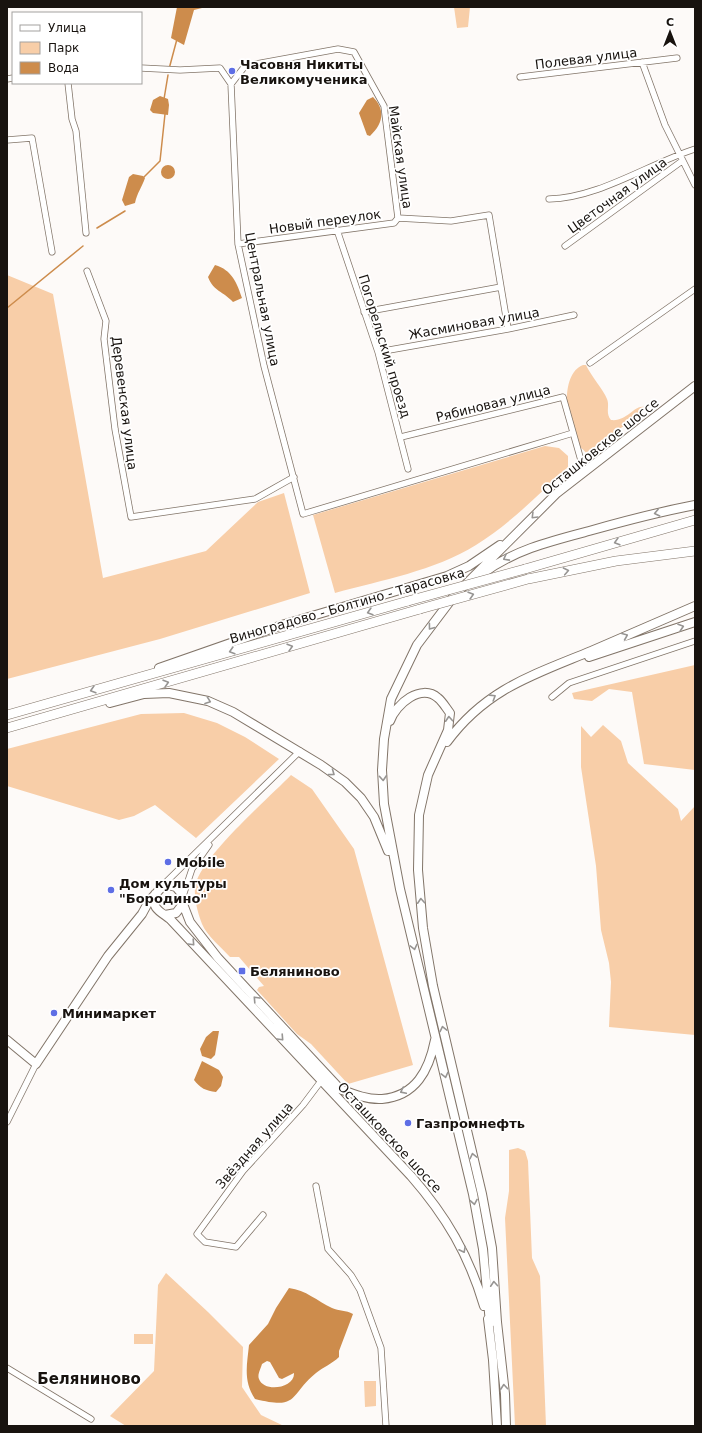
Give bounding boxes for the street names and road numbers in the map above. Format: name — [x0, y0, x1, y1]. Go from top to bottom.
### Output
street label: Полевая улица — [534, 45, 638, 72]
street label: Майская улица — [386, 105, 415, 210]
street label: Цветочная улица — [565, 154, 670, 236]
street label: Новый переулок — [268, 206, 382, 237]
street label: Центральная улица — [242, 231, 283, 367]
street label: Погорельский проезд — [356, 273, 414, 420]
street label: Жасминовая улица — [407, 305, 541, 342]
street label: Деревенская улица — [109, 335, 140, 471]
street label: Рябиновая улица — [434, 382, 552, 425]
street label: Осташковское шоссе — [539, 395, 662, 498]
street label: Виноградово - Болтино - Тарасовка — [228, 565, 466, 646]
street label: Осташковское шоссе — [335, 1079, 445, 1196]
street label: Звёздная улица — [213, 1099, 296, 1192]

